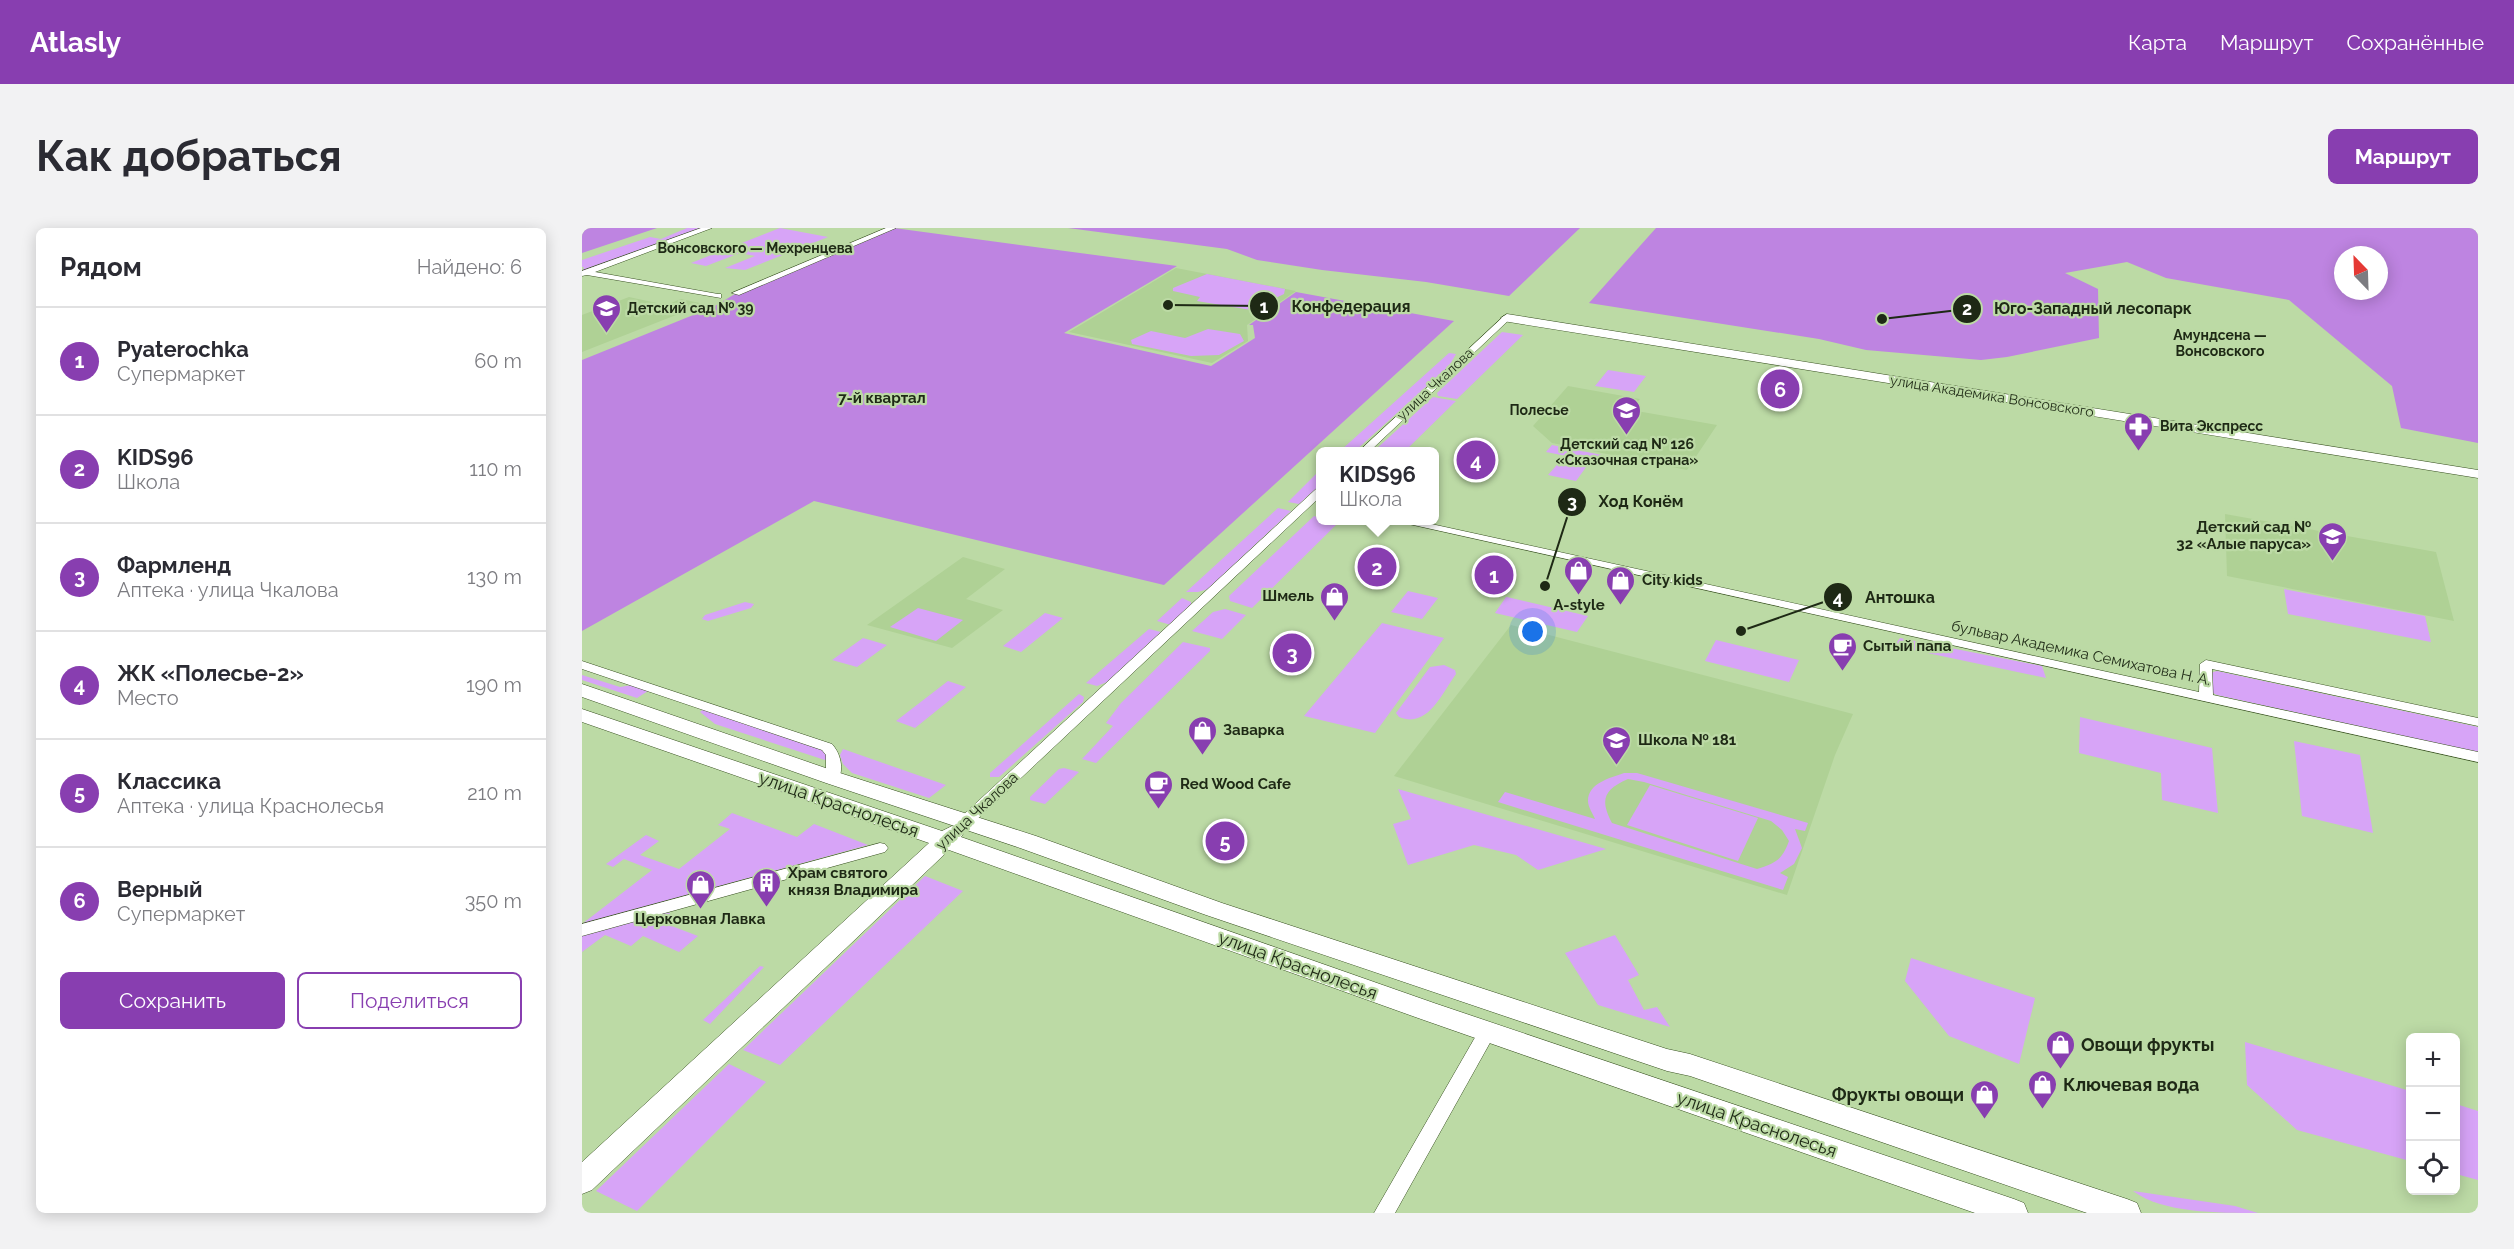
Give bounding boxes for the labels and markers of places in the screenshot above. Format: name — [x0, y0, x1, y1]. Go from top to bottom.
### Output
callout: Конфедерация — [1249, 289, 1422, 323]
school or university icon: Детский сад № 39 — [590, 292, 622, 334]
callout: Юго-Западный лесопарк — [1952, 292, 2204, 326]
place label: Детский сад № 39 — [627, 300, 754, 316]
pin: 6 — [1760, 366, 1800, 412]
school or university icon: Детский сад № 126 «Сказочная страна» — [1611, 394, 1643, 436]
pharmacy icon: Вита Экспресс — [2123, 410, 2155, 452]
place label: Вита Экспресс — [2160, 418, 2263, 434]
place label: Детский сад № 126 «Сказочная страна» — [1556, 436, 1698, 468]
pin: 4 — [1456, 438, 1496, 482]
callout: Ход Конём — [1557, 485, 1696, 519]
place label: Детский сад № 32 «Алые паруса» — [2176, 518, 2312, 553]
school or university icon: Детский сад № 32 «Алые паруса» — [2316, 520, 2348, 562]
pin: 2 — [1358, 544, 1396, 590]
pin: 1 — [1474, 552, 1514, 598]
shop icon: A-style — [1563, 554, 1595, 596]
shop icon: City kids — [1605, 564, 1637, 606]
place label: City kids — [1642, 571, 1703, 589]
shop icon: Шмель — [1319, 580, 1351, 622]
callout: Антошка — [1823, 580, 1947, 614]
place label: Шмель — [1262, 587, 1314, 605]
place label: A-style — [1553, 596, 1605, 614]
pin: 3 — [1272, 630, 1312, 676]
cafe icon: Сытый папа — [1826, 630, 1858, 672]
place label: Сытый папа — [1863, 637, 1952, 655]
shop icon: Заварка — [1186, 714, 1218, 756]
place label: Заварка — [1223, 721, 1285, 739]
school or university icon: Школа № 181 — [1601, 724, 1633, 766]
place label: Школа № 181 — [1638, 731, 1737, 749]
cafe icon: Red Wood Cafe — [1143, 768, 1175, 810]
place label: Red Wood Cafe — [1180, 775, 1291, 793]
pin: 5 — [1206, 818, 1244, 864]
place label: Храм святого князя Владимира — [787, 864, 918, 899]
building icon: Храм святого князя Владимира — [751, 866, 783, 908]
shop icon: Церковная Лавка — [684, 868, 716, 910]
place label: Церковная Лавка — [635, 910, 766, 928]
shop icon: Овощи фрукты — [2044, 1028, 2076, 1070]
place label: Овощи фрукты — [2081, 1034, 2214, 1055]
shop icon: Ключевая вода — [2026, 1068, 2058, 1110]
place label: Ключевая вода — [2063, 1074, 2199, 1095]
shop icon: Фрукты овощи — [1969, 1078, 2001, 1120]
place label: Фрукты овощи — [1832, 1084, 1964, 1105]

